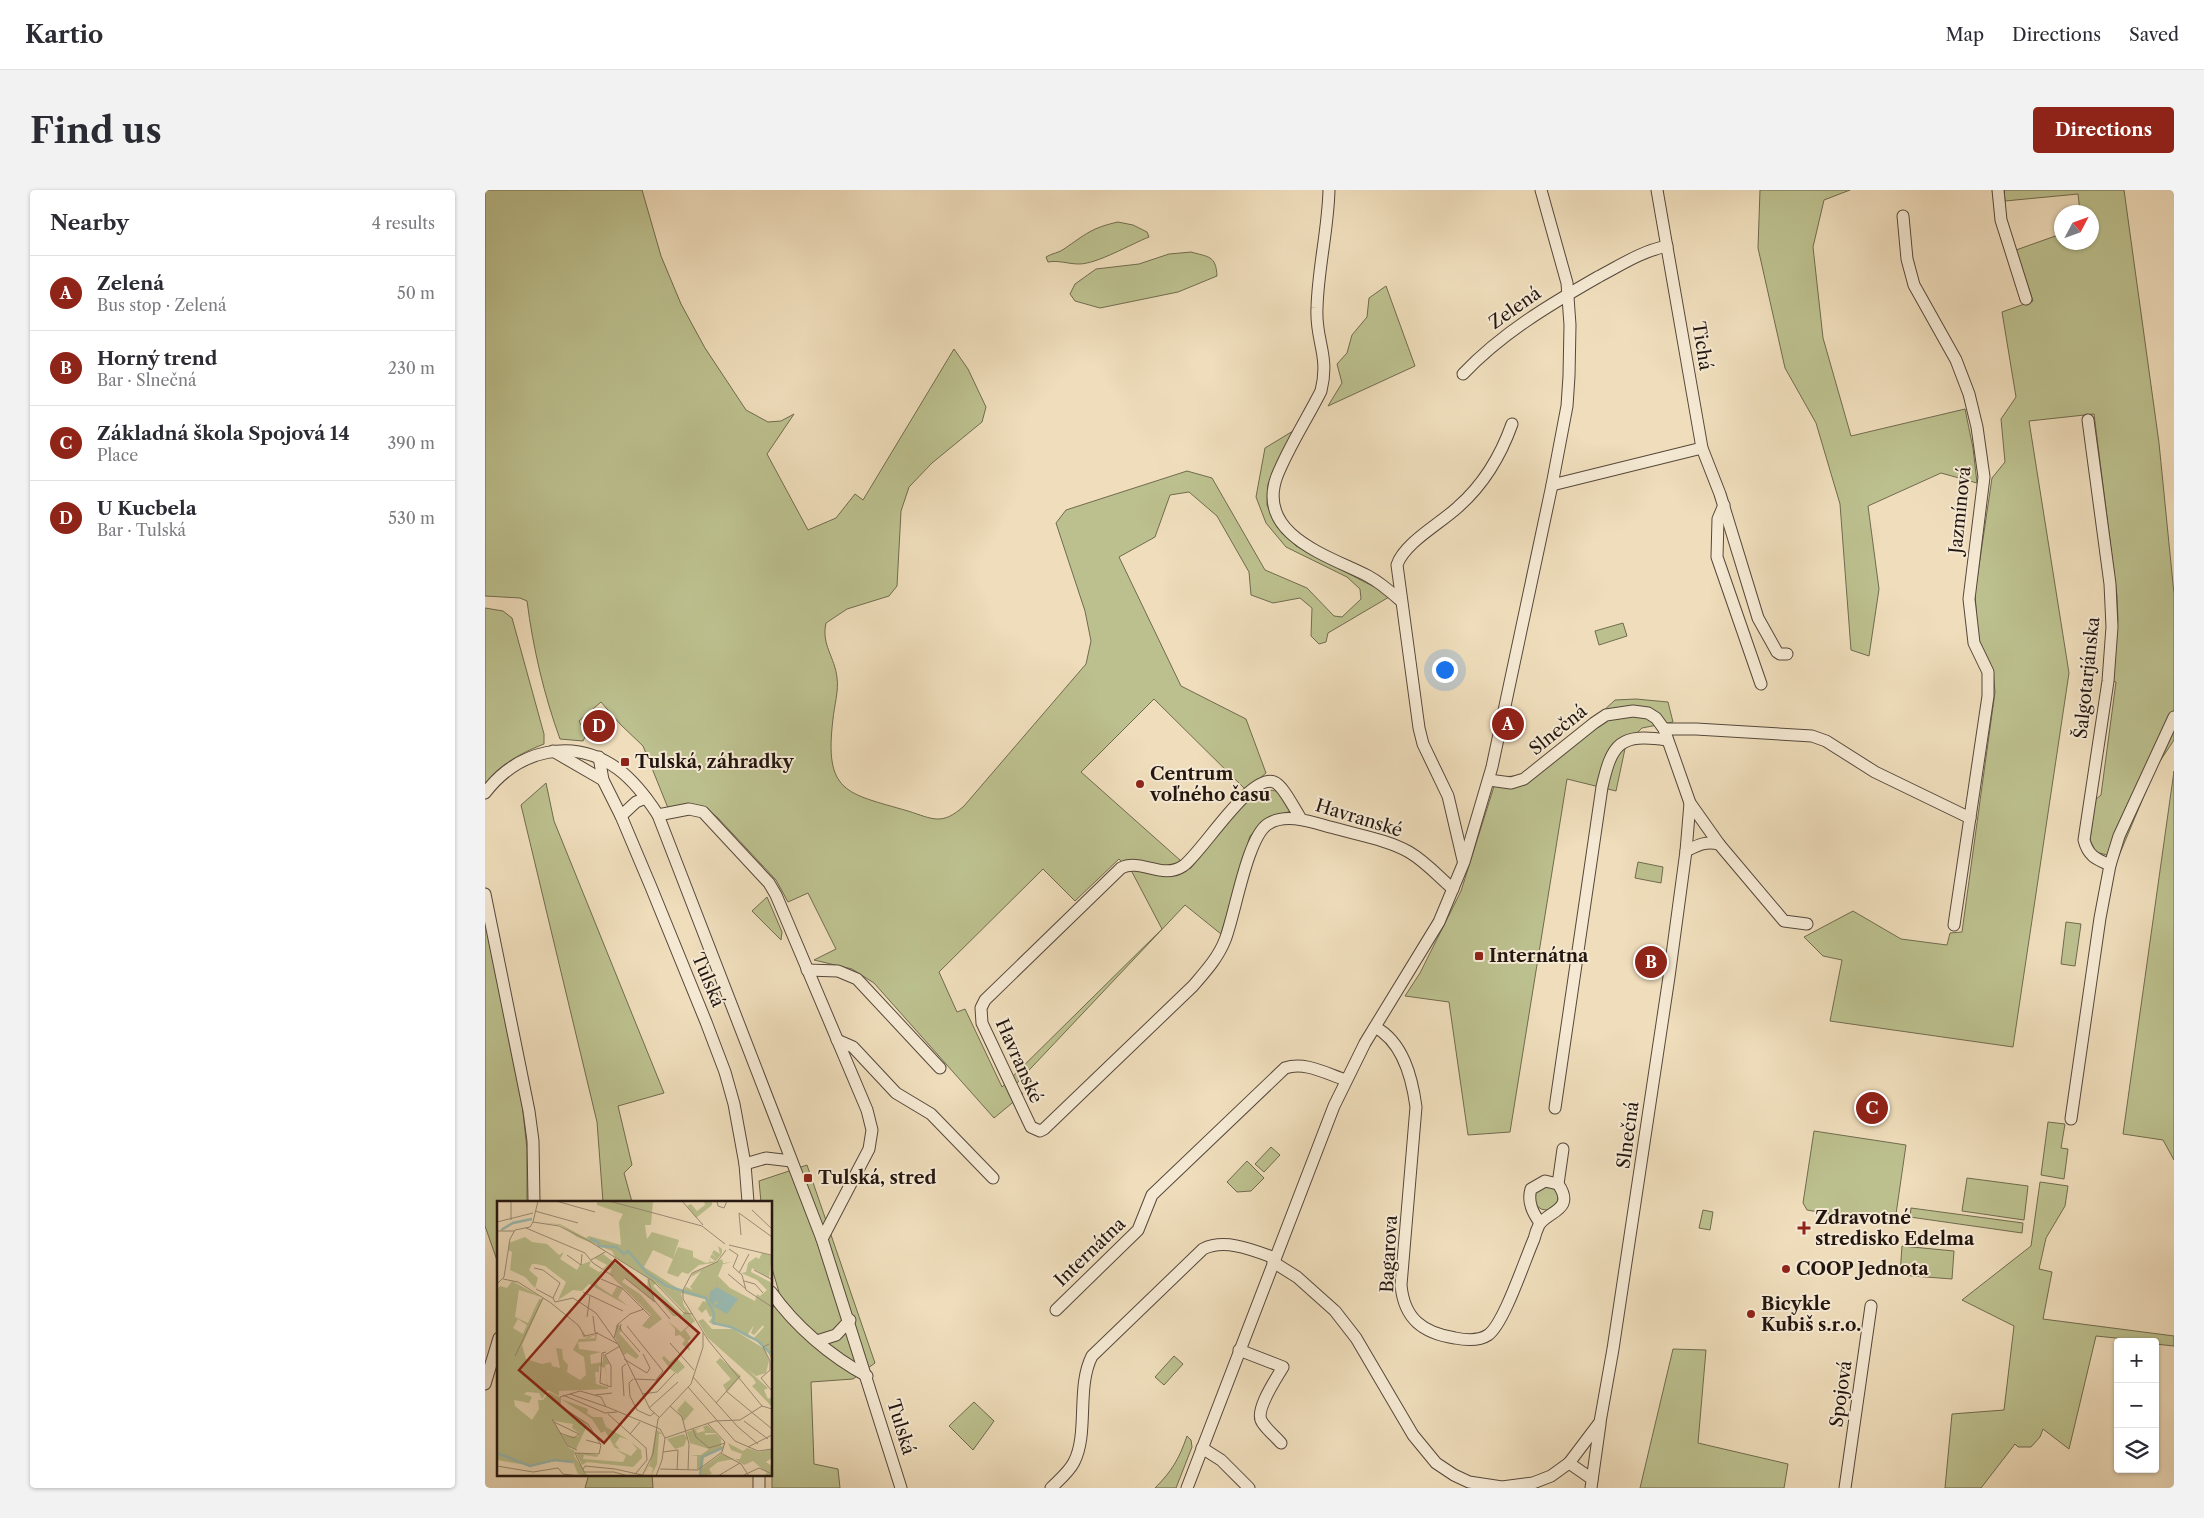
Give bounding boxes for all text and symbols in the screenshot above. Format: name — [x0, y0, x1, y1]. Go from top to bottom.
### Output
text: Kartio — [25, 20, 103, 49]
text: Map — [1945, 24, 1984, 46]
text: Directions — [2012, 24, 2101, 46]
text: Saved — [2129, 24, 2179, 46]
button: Directions — [2033, 107, 2174, 153]
text: Find us — [30, 109, 162, 152]
north arrow — [2054, 205, 2099, 250]
text: Nearby — [50, 210, 129, 235]
text: 4 results — [372, 213, 435, 233]
text: Zelená — [97, 272, 164, 295]
street label: Zelená — [1485, 282, 1546, 334]
text: A — [60, 283, 72, 303]
text: 50 m — [397, 283, 435, 303]
text: Bus stop · Zelená — [97, 295, 226, 315]
street label: Tichá — [1687, 320, 1717, 372]
text: Horný trend — [97, 347, 217, 370]
text: B — [60, 358, 72, 378]
text: 230 m — [388, 358, 435, 378]
text: Bar · Slnečná — [97, 370, 196, 390]
text: Základná škola Spojová 14 — [97, 422, 350, 445]
text: C — [60, 433, 72, 453]
text: 390 m — [388, 433, 435, 453]
text: Place — [97, 445, 138, 465]
street label: Jazmínová — [1944, 465, 1976, 558]
text: U Kucbela — [97, 497, 197, 520]
text: D — [59, 508, 73, 528]
text: 530 m — [388, 508, 435, 528]
text: Bar · Tulská — [97, 520, 186, 540]
street label: Šalgotarjánska — [2068, 615, 2104, 740]
your location — [1432, 657, 1458, 683]
street label: Slnečná — [1525, 700, 1592, 760]
pin: A — [1492, 705, 1524, 743]
pin: D — [583, 707, 615, 745]
place label: Tulská, záhradky — [635, 751, 794, 773]
marker: Tulská, záhradky — [619, 756, 631, 768]
place label: Centrum voľného času — [1149, 763, 1271, 806]
marker: Centrum voľného času — [1134, 778, 1146, 790]
street label: Havranské — [1313, 794, 1405, 842]
pin: B — [1635, 943, 1667, 981]
place label: Internátna — [1489, 945, 1589, 967]
street label: Tulská — [687, 950, 729, 1011]
marker: Internátna — [1473, 950, 1485, 962]
street label: Havranské — [991, 1015, 1047, 1107]
pin: C — [1856, 1089, 1888, 1127]
street label: Slnečná — [1612, 1099, 1644, 1170]
place label: Tulská, stred — [818, 1167, 936, 1189]
marker: Tulská, stred — [802, 1172, 814, 1184]
inset map — [497, 1201, 773, 1476]
place label: Zdravotné stredisko Edelma — [1815, 1207, 1975, 1250]
street label: Internátna — [1050, 1212, 1130, 1291]
street label: Bagarova — [1376, 1214, 1402, 1293]
marker: Zdravotné stredisko Edelma — [1797, 1221, 1811, 1235]
place label: COOP Jednota — [1796, 1258, 1929, 1280]
marker: COOP Jednota — [1780, 1263, 1792, 1275]
place label: Bicykle Kubiš s.r.o. — [1761, 1293, 1861, 1336]
marker: Bicykle Kubiš s.r.o. — [1745, 1308, 1757, 1320]
map controls — [2114, 1338, 2159, 1473]
button: + — [2114, 1338, 2159, 1383]
street label: Spojová — [1825, 1359, 1857, 1429]
button: − — [2114, 1383, 2159, 1428]
street label: Tulská — [882, 1397, 920, 1458]
button: layers — [2114, 1428, 2159, 1473]

